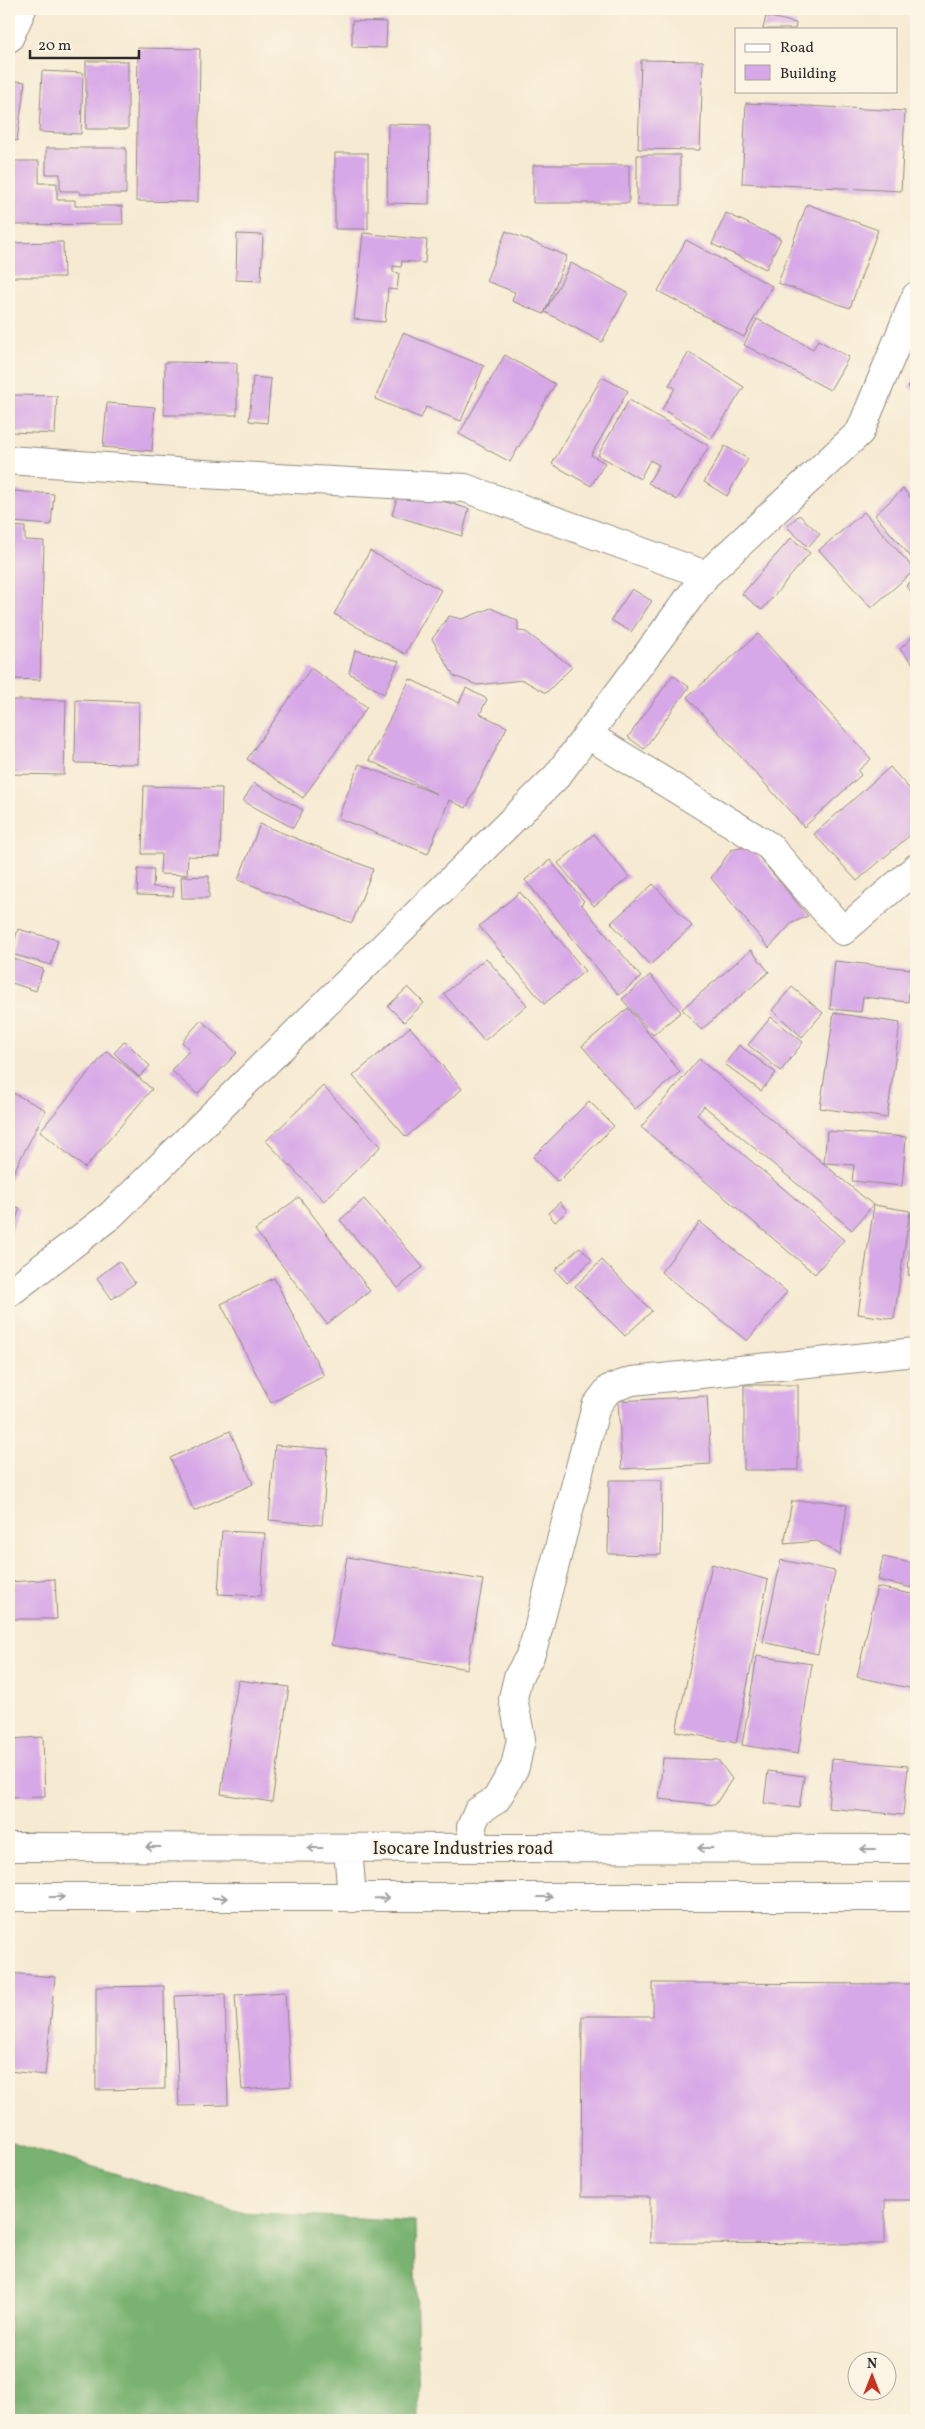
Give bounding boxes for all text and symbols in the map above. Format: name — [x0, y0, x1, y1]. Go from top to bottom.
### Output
scale bar — [30, 28, 139, 60]
legend — [735, 28, 898, 92]
text: 20 m — [38, 36, 71, 57]
text: Road — [780, 38, 814, 59]
text: Building — [780, 64, 837, 85]
street label: Isocare Industries road — [373, 1837, 553, 1862]
one-way arrow — [145, 1842, 161, 1852]
one-way arrow — [307, 1843, 324, 1853]
one-way arrow — [697, 1843, 714, 1853]
one-way arrow — [860, 1844, 876, 1854]
one-way arrow — [49, 1892, 65, 1902]
one-way arrow — [536, 1892, 553, 1902]
one-way arrow — [212, 1893, 228, 1903]
one-way arrow — [374, 1893, 390, 1903]
north arrow — [848, 2352, 898, 2402]
text: N — [867, 2355, 877, 2374]

